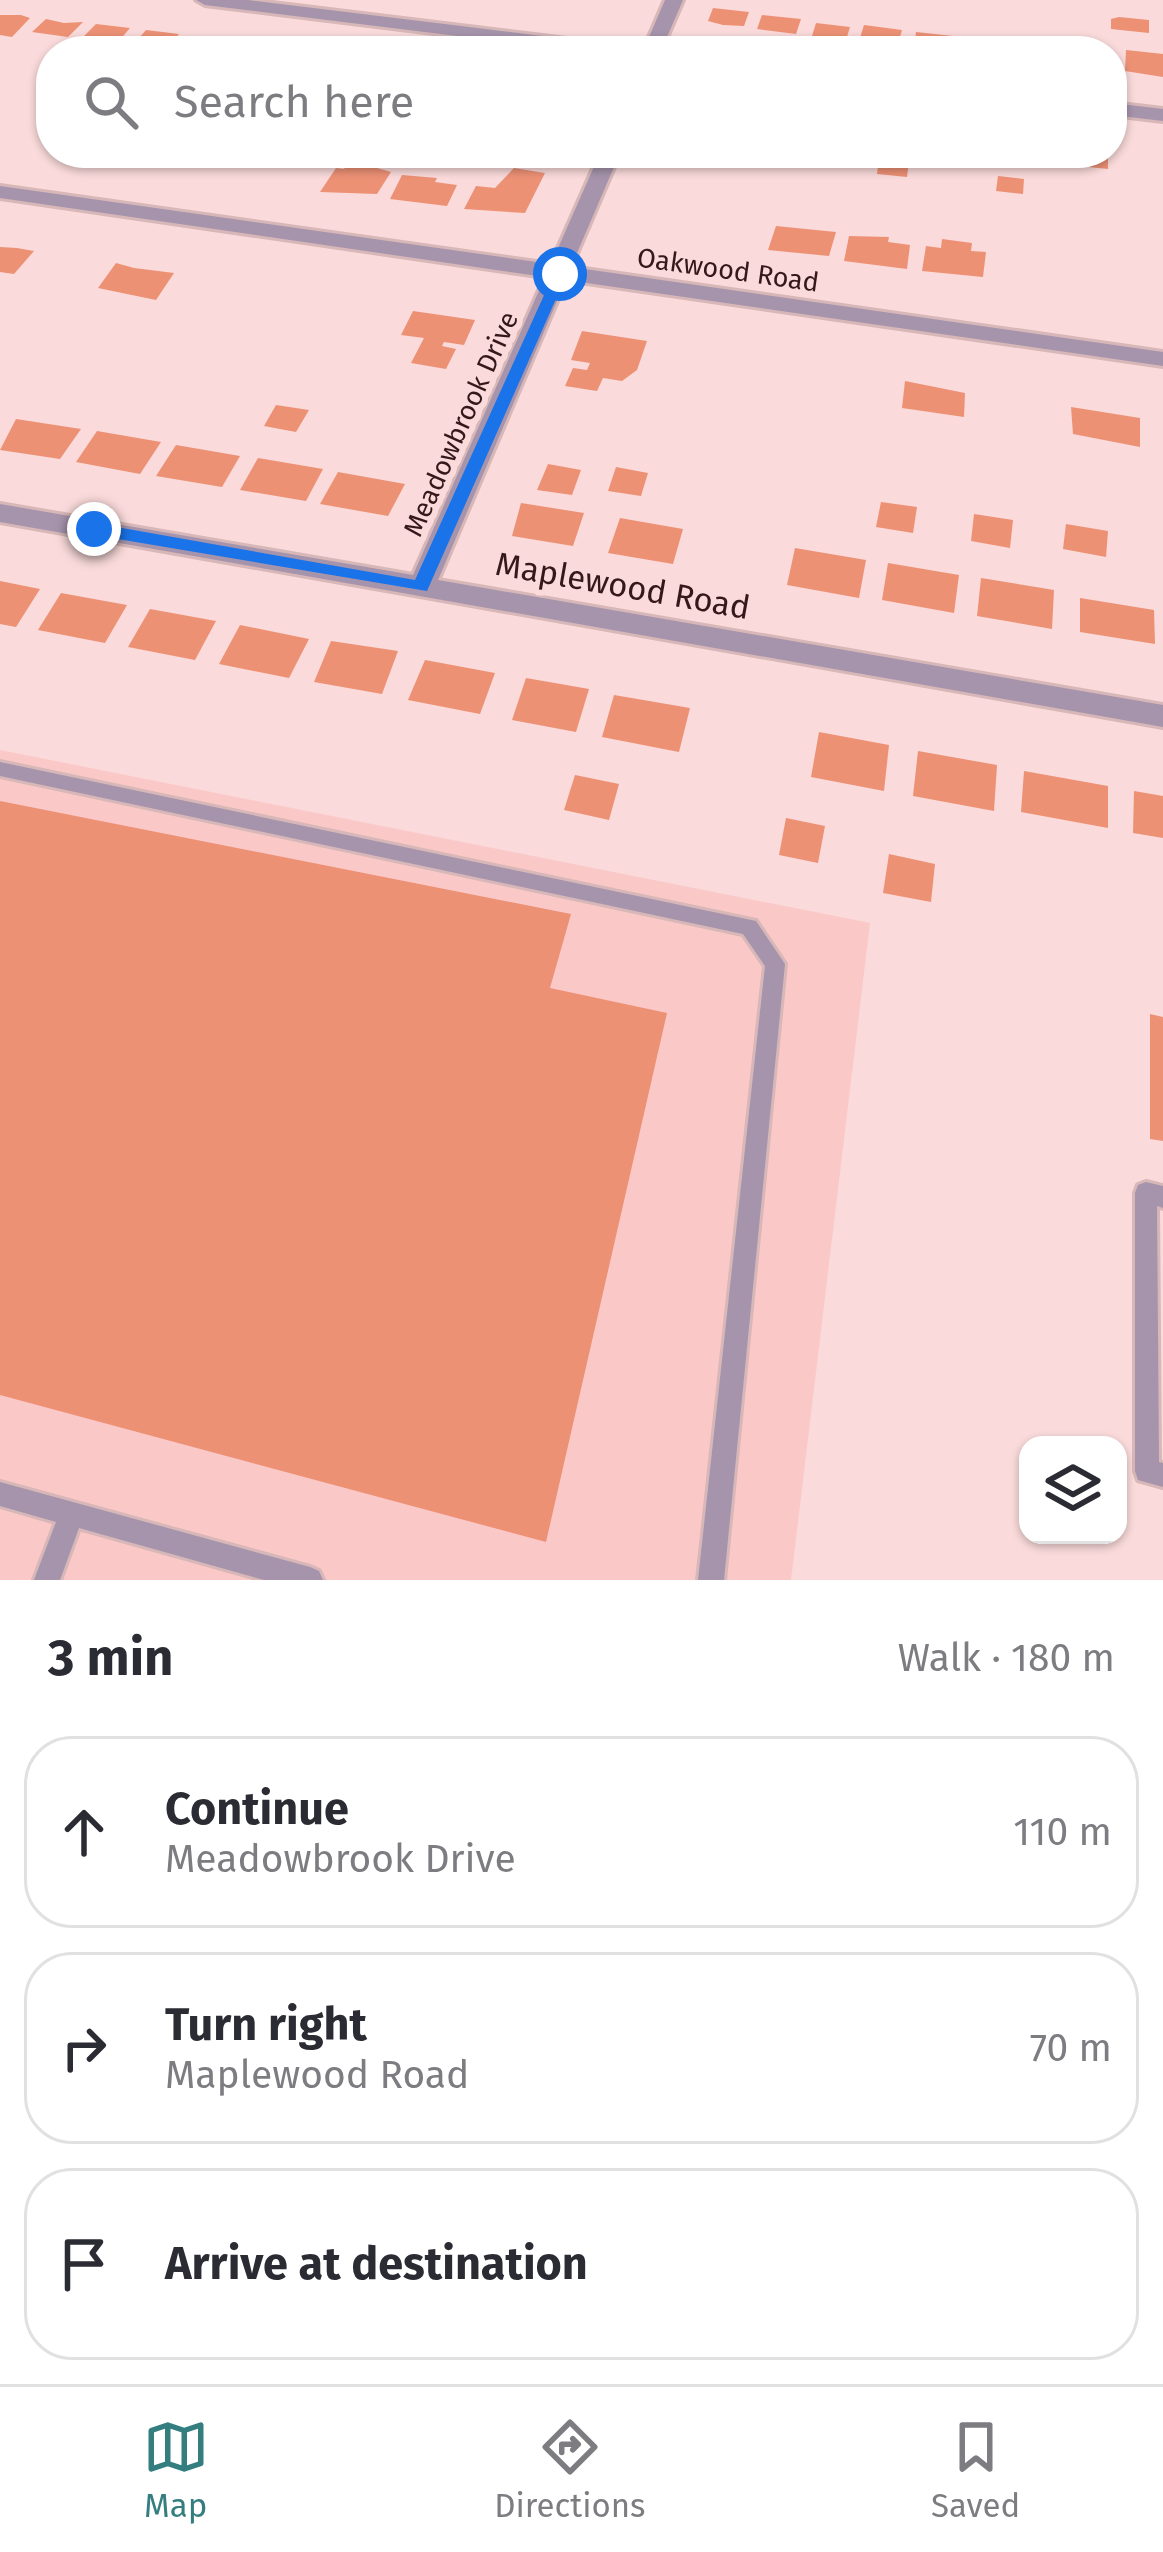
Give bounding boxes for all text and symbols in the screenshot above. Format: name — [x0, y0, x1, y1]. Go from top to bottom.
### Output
search box — [36, 36, 1127, 168]
icon: search — [78, 69, 144, 135]
text: Search here — [174, 75, 414, 129]
street label: Oakwood Road — [635, 241, 821, 299]
route start — [533, 247, 587, 301]
street label: Meadowbrook Drive — [397, 307, 525, 541]
route end — [67, 502, 121, 556]
street label: Maplewood Road — [493, 544, 753, 628]
map controls — [1019, 1436, 1127, 1544]
button: layers — [1019, 1436, 1127, 1544]
text: 3 min — [48, 1627, 174, 1689]
text: Walk · 180 m — [898, 1635, 1115, 1681]
text: Continue — [165, 1782, 349, 1836]
icon: ahead — [51, 1799, 117, 1865]
text: 110 m — [1013, 1809, 1112, 1855]
text: Meadowbrook Drive — [165, 1836, 516, 1882]
text: Turn right — [165, 1998, 367, 2052]
icon: right — [51, 2015, 117, 2081]
text: 70 m — [1030, 2025, 1112, 2071]
text: Maplewood Road — [165, 2052, 469, 2098]
icon: arrive — [51, 2231, 117, 2297]
text: Arrive at destination — [165, 2237, 588, 2291]
tab: Map — [143, 2414, 209, 2526]
tab: Directions — [494, 2414, 646, 2526]
tab: Saved — [931, 2414, 1020, 2526]

